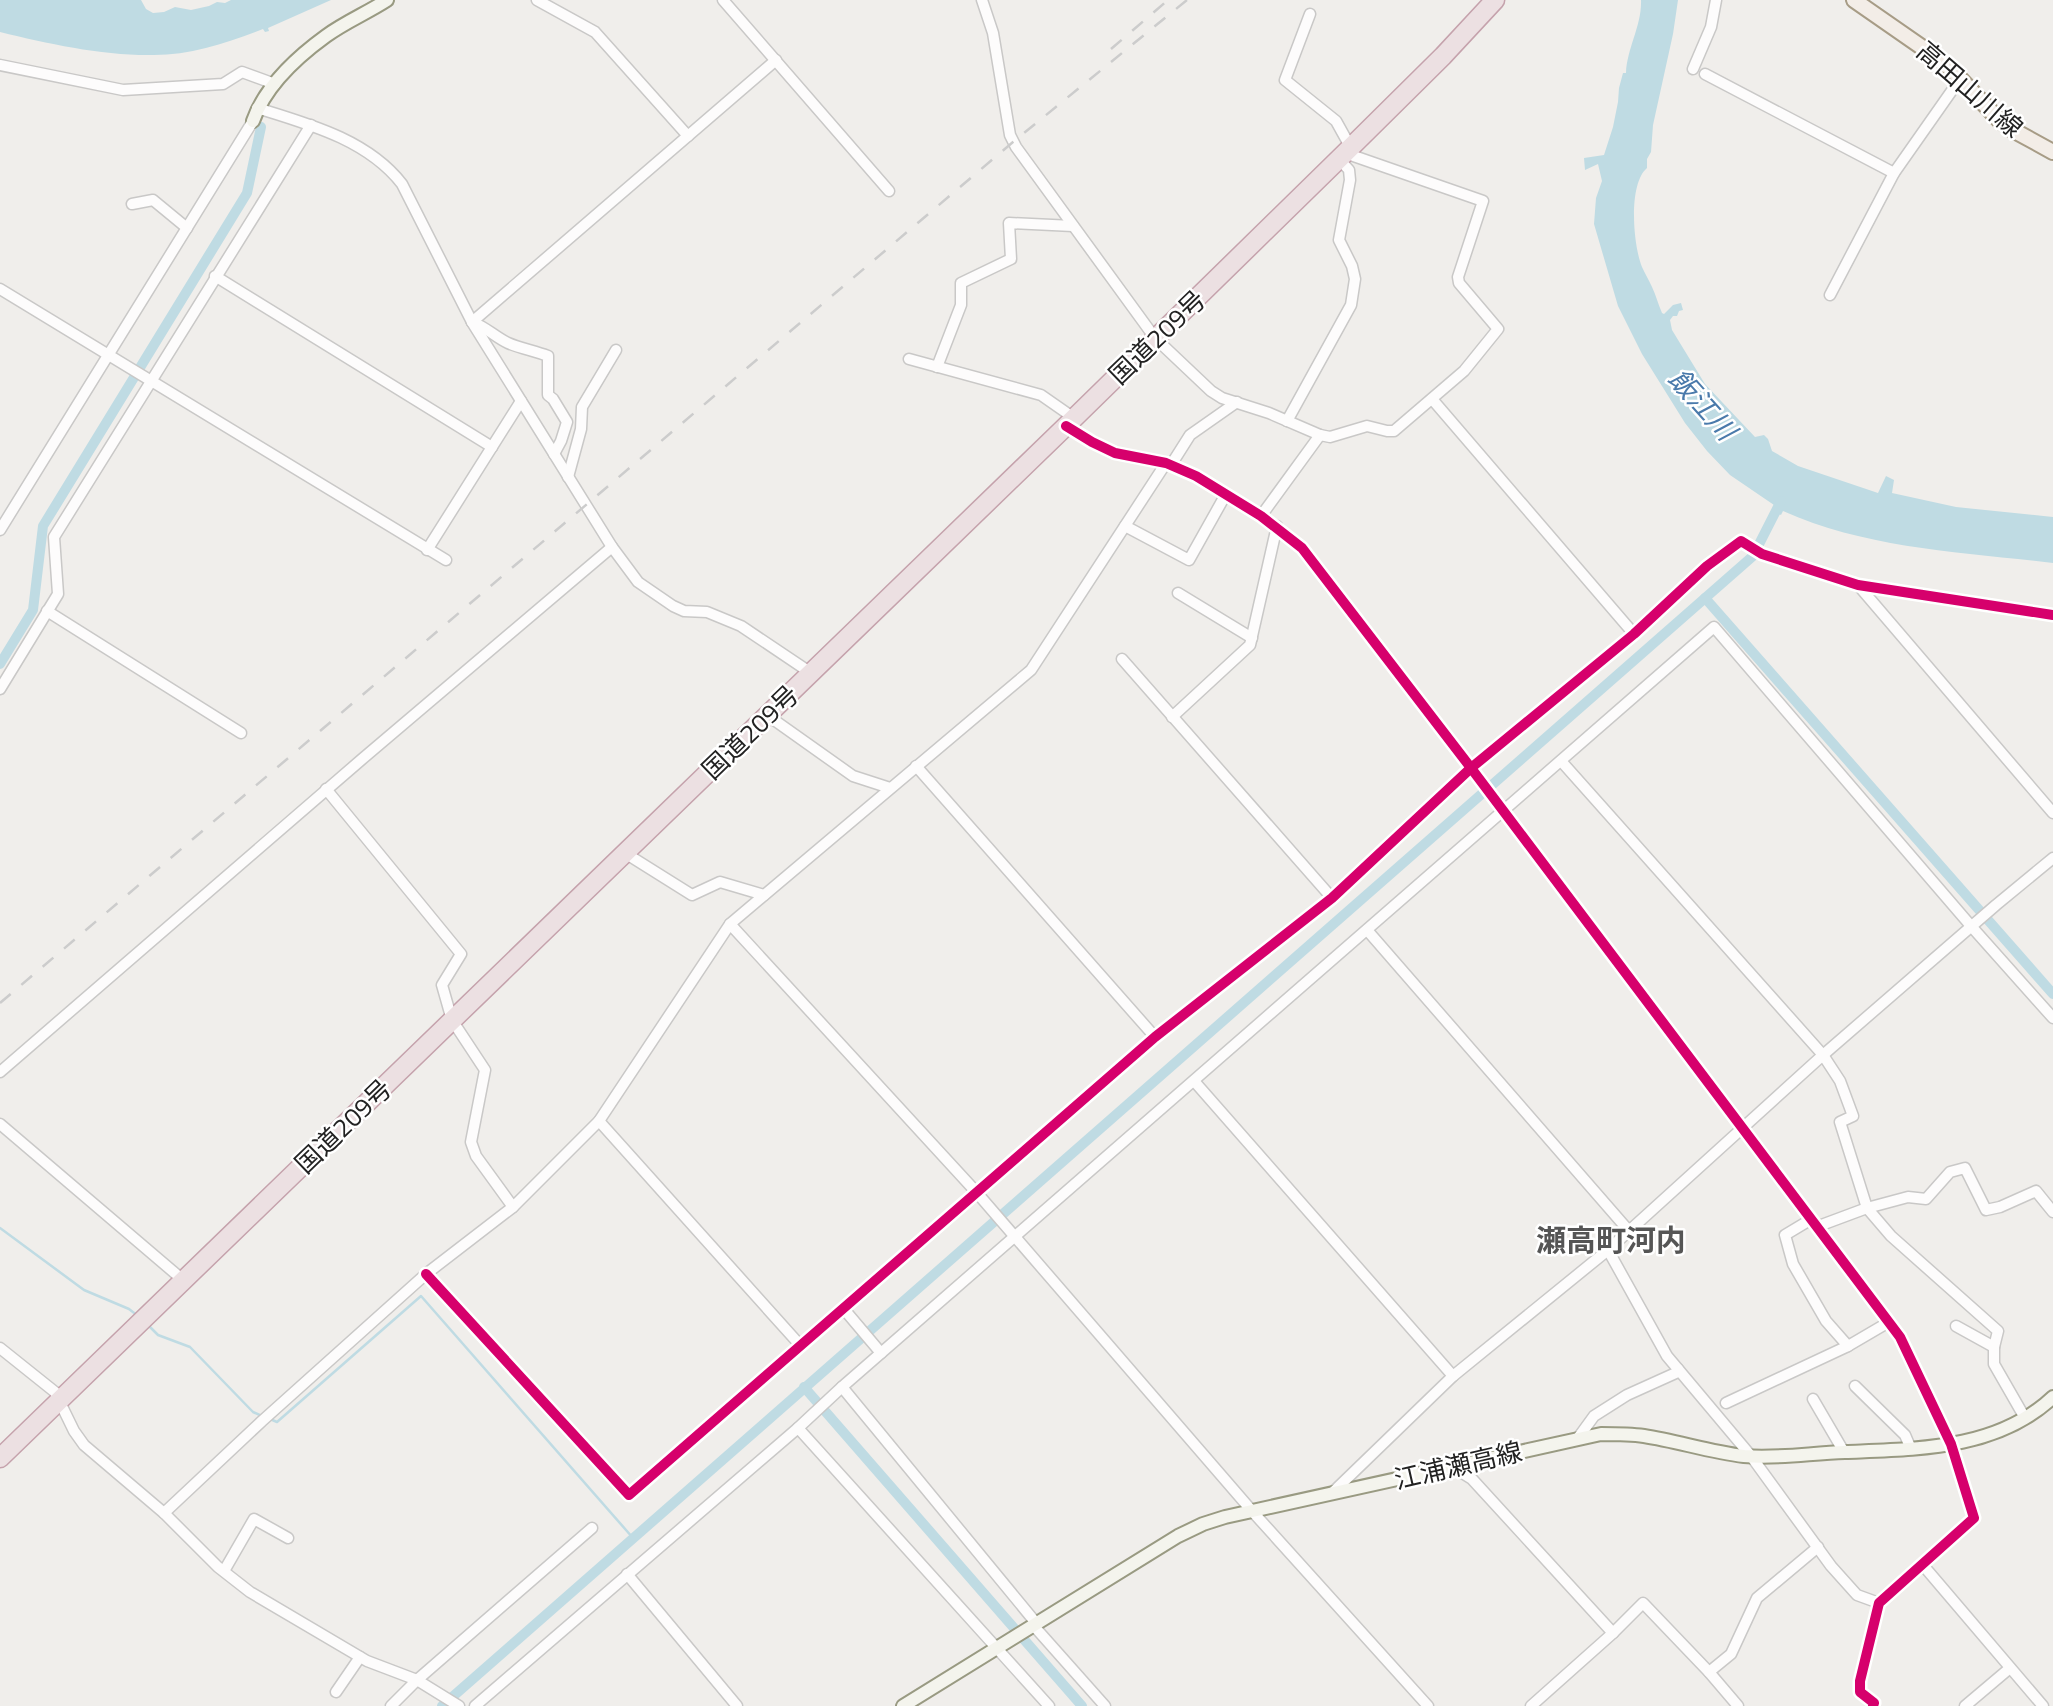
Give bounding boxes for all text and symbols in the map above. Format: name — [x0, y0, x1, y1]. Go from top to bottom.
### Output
street label: 高田山川線 — [1908, 32, 2032, 146]
street label: 国道209号 — [1100, 281, 1214, 393]
water label: 飯江川 — [1659, 358, 1749, 452]
street label: 国道209号 — [693, 676, 807, 788]
street label: 国道209号 — [286, 1070, 400, 1182]
district label: 瀬高町河内 — [1536, 1217, 1686, 1263]
street label: 江浦瀬高線 — [1390, 1431, 1526, 1499]

